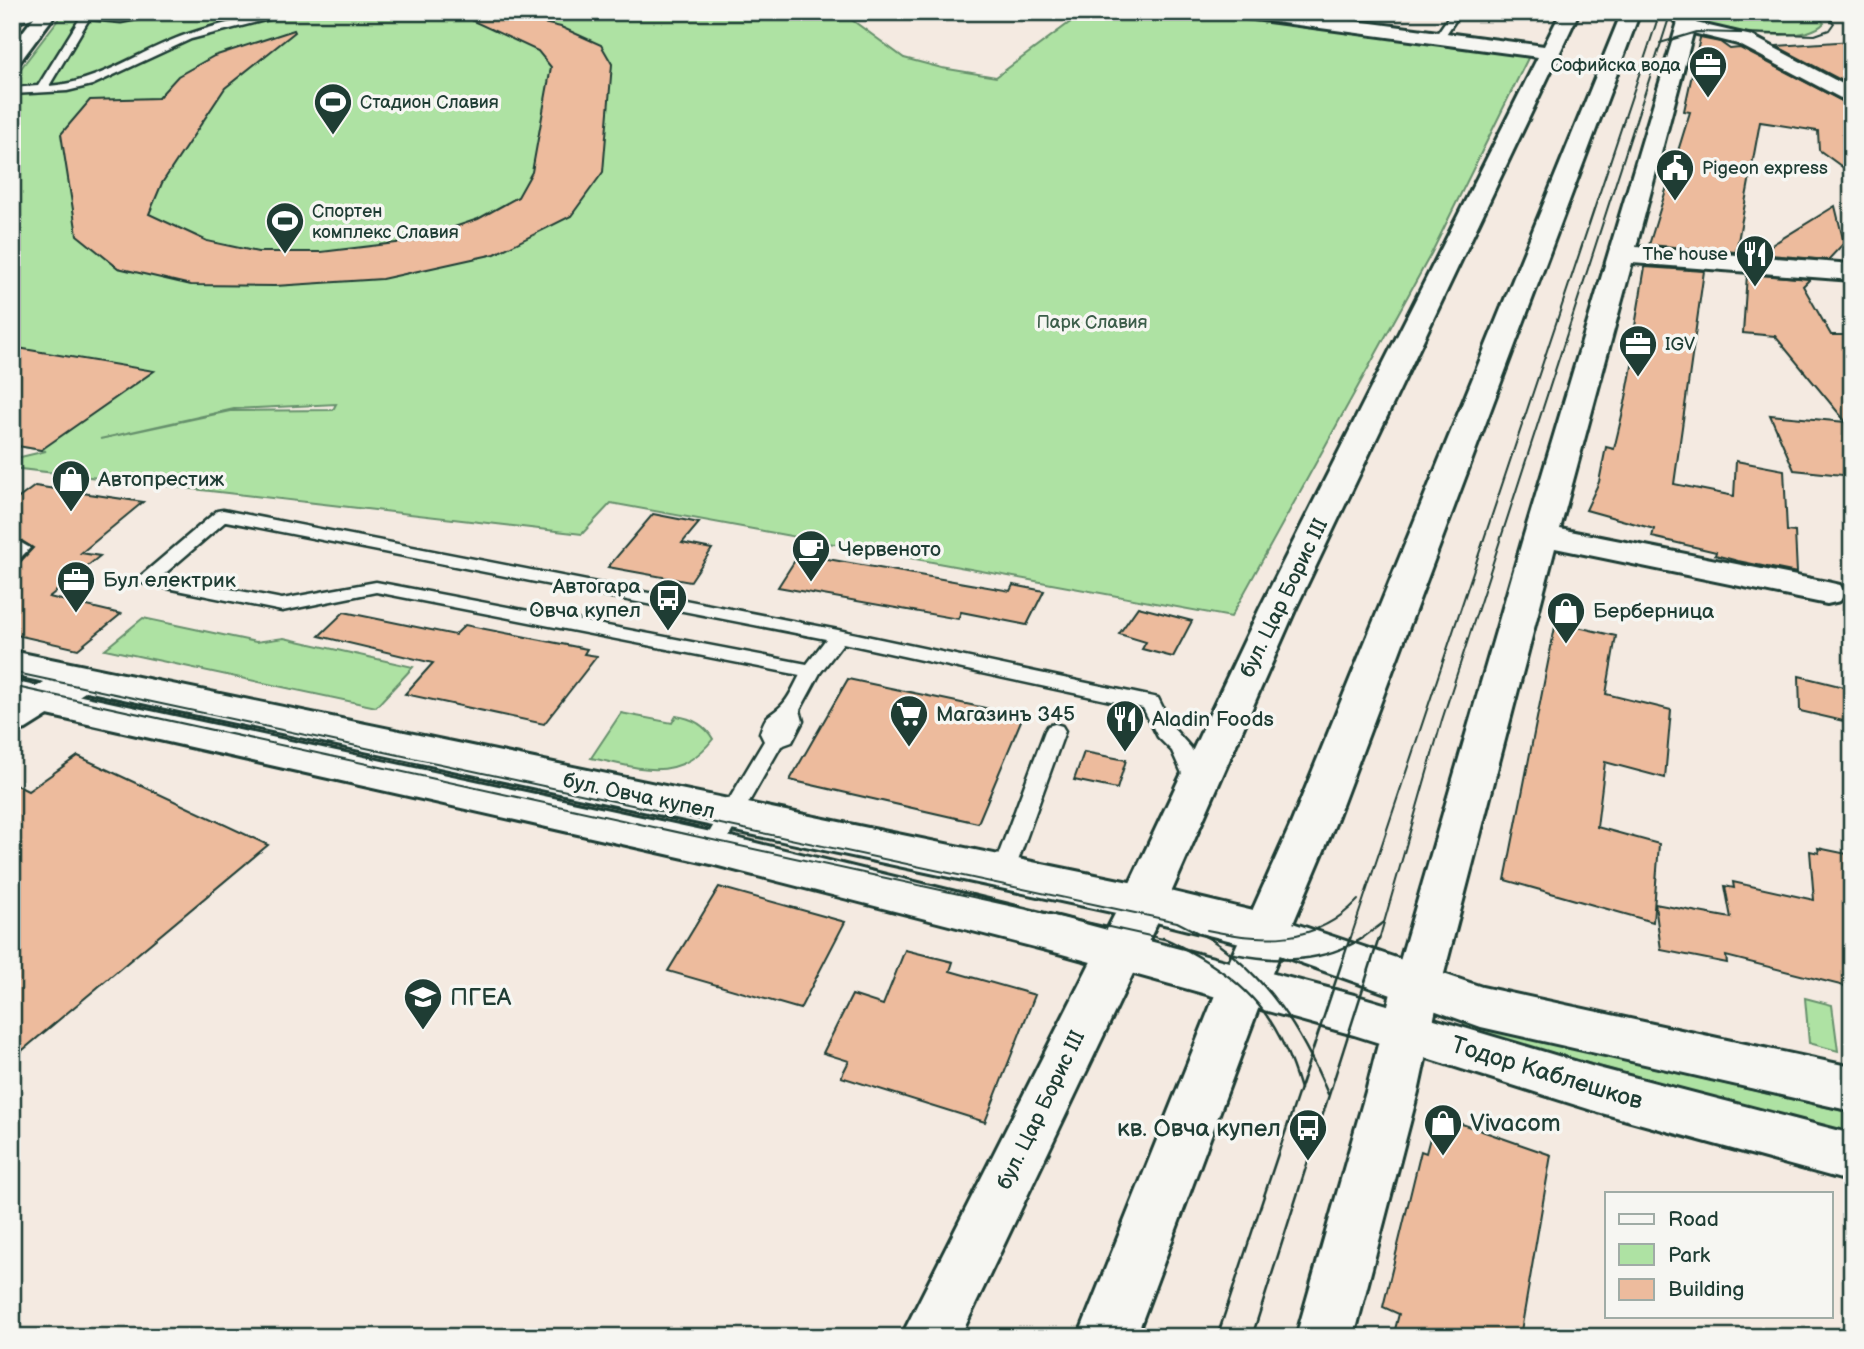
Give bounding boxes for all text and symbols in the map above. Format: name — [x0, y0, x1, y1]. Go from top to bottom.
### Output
office icon: Софийска вода — [1687, 44, 1729, 99]
place label: Софийска вода — [1551, 55, 1681, 76]
sports icon: Стадион Славия — [312, 81, 354, 136]
place label: Стадион Славия — [360, 92, 499, 113]
public building icon: Pigeon express — [1654, 147, 1696, 202]
place label: Pigeon express — [1702, 158, 1828, 179]
sports icon: Спортен комплекс Славия — [264, 200, 306, 255]
place label: Спортен комплекс Славия — [312, 201, 459, 243]
restaurant icon: The house — [1734, 233, 1776, 288]
place label: The house — [1643, 244, 1728, 265]
park label: Парк Славия — [1036, 312, 1148, 333]
office icon: IGV — [1617, 323, 1659, 378]
place label: IGV — [1665, 334, 1695, 355]
shop icon: Автопрестиж — [50, 458, 92, 513]
place label: Автопрестиж — [97, 467, 225, 492]
street label: бул. Цар Борис III — [1235, 515, 1333, 681]
cafe icon: Червеното — [790, 528, 832, 583]
place label: Червеното — [838, 537, 941, 562]
office icon: Бул електрик — [55, 559, 97, 614]
place label: Бул електрик — [103, 568, 236, 593]
place label: Автогара Овча купел — [529, 574, 642, 623]
bus stop icon: Автогара Овча купел — [647, 577, 689, 632]
shop icon: Берберница — [1545, 590, 1587, 645]
place label: Берберница — [1593, 599, 1715, 624]
supermarket icon: Магазинъ 345 — [888, 693, 930, 748]
restaurant icon: Aladin Foods — [1104, 698, 1146, 753]
place label: Магазинъ 345 — [936, 702, 1075, 727]
place label: Aladin Foods — [1152, 707, 1274, 732]
street label: бул. Овча купел — [561, 768, 717, 824]
school or university icon: ПГЕА — [402, 976, 444, 1031]
place label: ПГЕА — [450, 983, 512, 1012]
street label: бул. Цар Борис III — [992, 1027, 1090, 1193]
street label: Тодор Каблешков — [1448, 1030, 1647, 1116]
shop icon: Vivacom — [1422, 1102, 1464, 1157]
bus stop icon: кв. Овча купел — [1287, 1107, 1329, 1162]
place label: Vivacom — [1470, 1109, 1561, 1138]
place label: кв. Овча купел — [1117, 1114, 1281, 1143]
legend — [1605, 1192, 1832, 1318]
text: Road — [1668, 1207, 1719, 1232]
text: Park — [1668, 1243, 1711, 1268]
text: Building — [1668, 1277, 1744, 1302]

